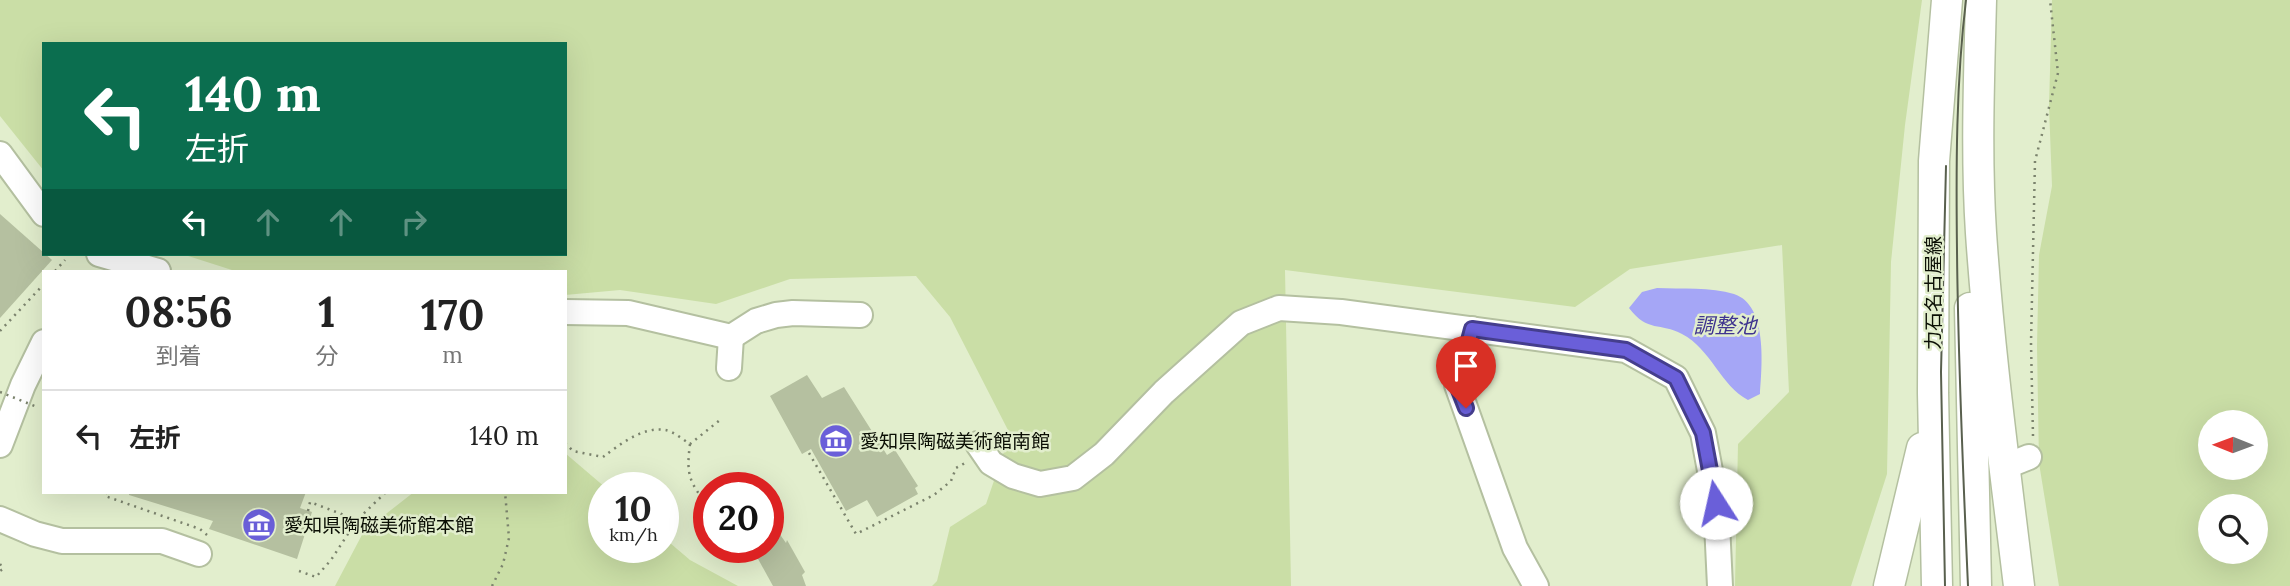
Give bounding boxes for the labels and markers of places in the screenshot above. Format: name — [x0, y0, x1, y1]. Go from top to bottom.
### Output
pin — [1436, 336, 1496, 408]
museum icon: 愛知県陶磁美術館南館 — [817, 422, 855, 460]
place label: 愛知県陶磁美術館南館 — [860, 429, 1050, 453]
museum icon: 愛知県陶磁美術館本館 — [240, 506, 278, 544]
place label: 愛知県陶磁美術館本館 — [284, 513, 474, 537]

